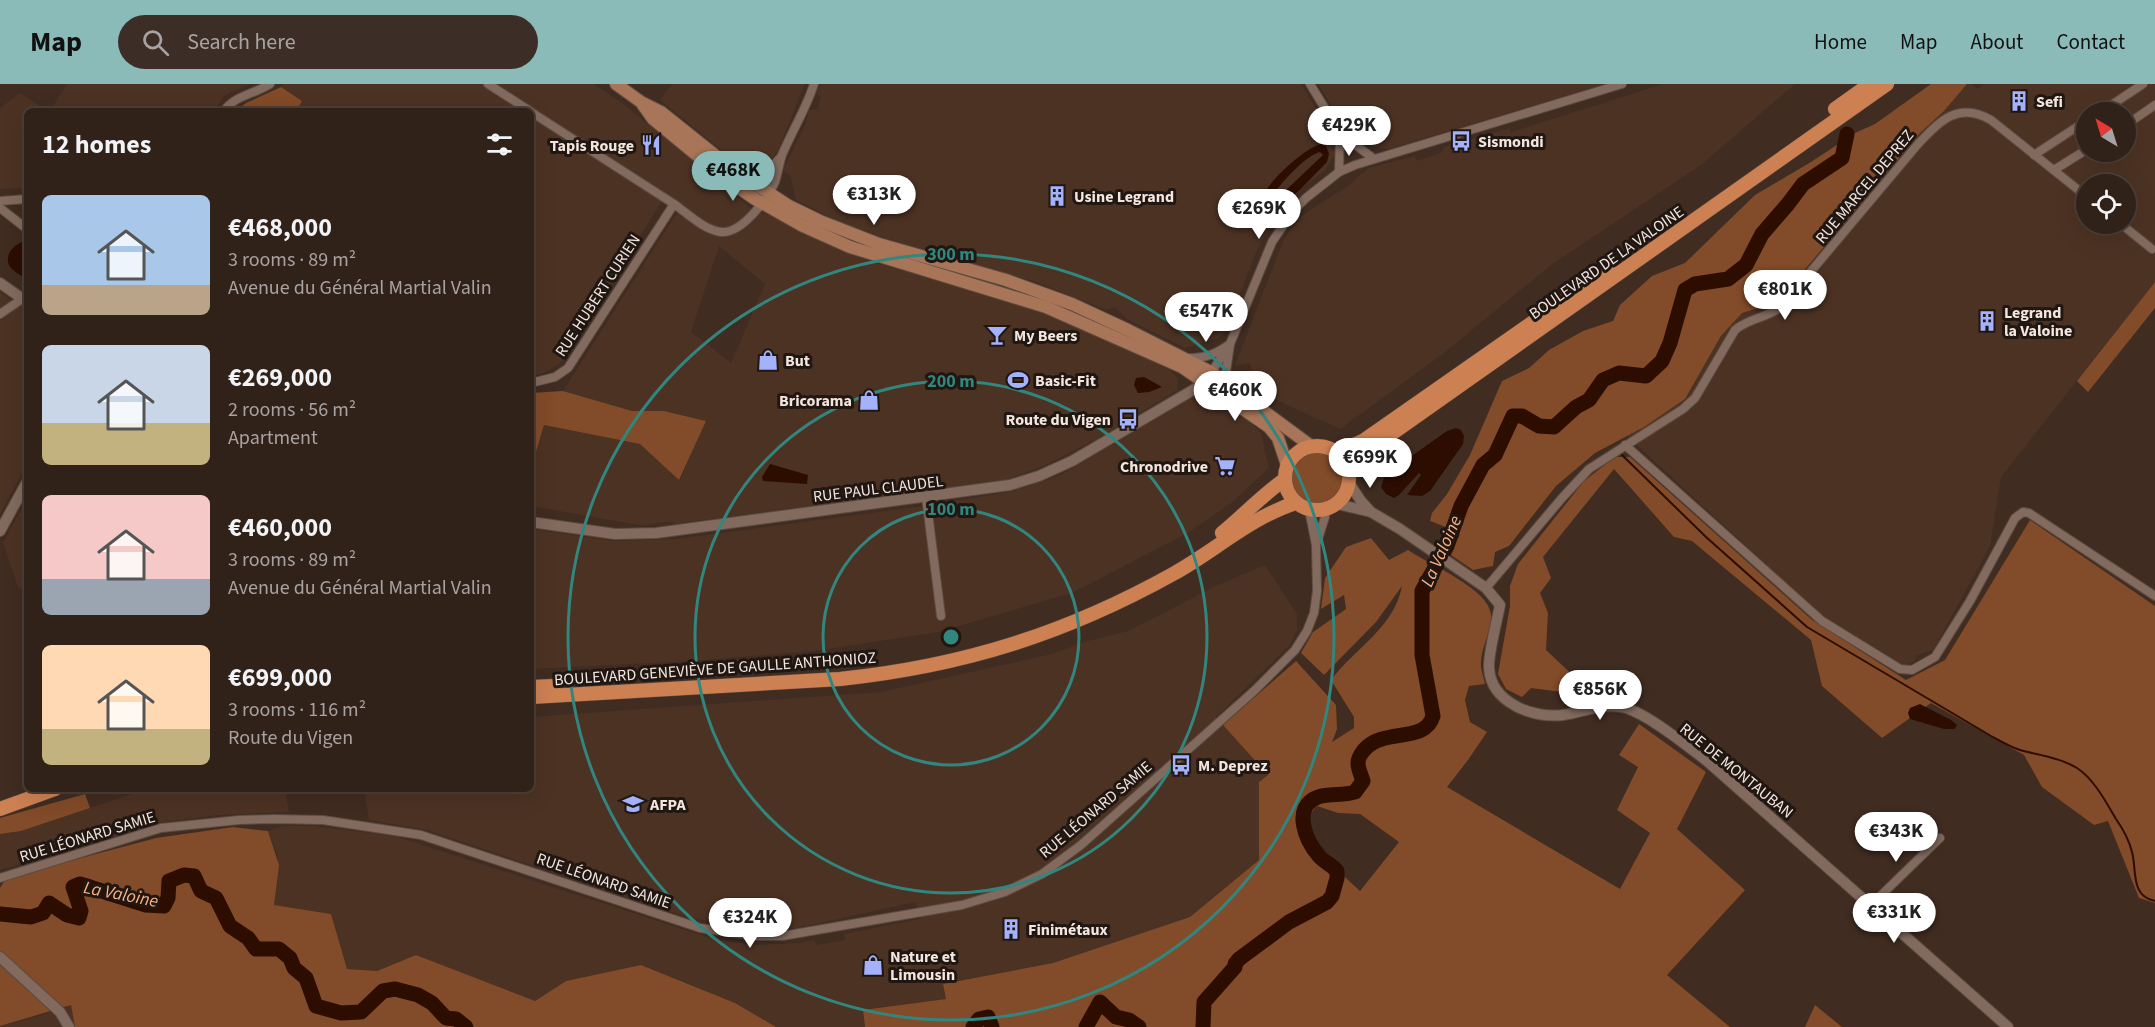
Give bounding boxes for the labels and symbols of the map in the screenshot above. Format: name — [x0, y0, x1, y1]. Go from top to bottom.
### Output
building icon: Sefi — [2007, 89, 2031, 113]
place label: Sefi — [2036, 91, 2063, 113]
north arrow — [2076, 102, 2136, 162]
pin: €429K — [1307, 106, 1391, 157]
street label: RUE MARCEL DEPREZ — [1811, 125, 1919, 248]
bus stop icon: Sismondi — [1449, 129, 1473, 153]
place label: Sismondi — [1478, 131, 1544, 153]
restaurant icon: Tapis Rouge — [639, 133, 663, 157]
place label: Tapis Rouge — [550, 135, 634, 157]
pin: €468K — [691, 151, 775, 202]
pin: €313K — [832, 175, 916, 226]
building icon: Usine Legrand — [1045, 184, 1069, 208]
place label: Usine Legrand — [1074, 186, 1174, 208]
pin: €269K — [1217, 189, 1301, 240]
street label: BOULEVARD DE LA VALOINE — [1525, 201, 1688, 325]
street label: RUE HUBERT CURIEN — [550, 230, 646, 361]
text: 300 m — [927, 242, 975, 267]
pin: €801K — [1743, 270, 1827, 321]
pin: €547K — [1164, 292, 1248, 343]
place label: Legrand la Valoine — [2004, 302, 2072, 342]
building icon: Legrand la Valoine — [1975, 309, 1999, 333]
bar icon: My Beers — [985, 323, 1009, 347]
place label: My Beers — [1014, 325, 1077, 347]
shop icon: But — [756, 348, 780, 372]
place label: But — [785, 350, 810, 372]
sports icon: Basic-Fit — [1006, 368, 1030, 392]
text: 200 m — [927, 369, 975, 394]
place label: Basic-Fit — [1035, 370, 1096, 392]
pin: €460K — [1193, 371, 1277, 422]
shop icon: Bricorama — [857, 388, 881, 412]
place label: Bricorama — [779, 390, 852, 412]
bus stop icon: Route du Vigen — [1116, 407, 1140, 431]
place label: Route du Vigen — [1006, 409, 1111, 431]
pin: €699K — [1328, 438, 1412, 489]
supermarket icon: Chronodrive — [1213, 454, 1237, 478]
place label: Chronodrive — [1120, 456, 1208, 478]
street label: RUE PAUL CLAUDEL — [812, 470, 945, 508]
text: 100 m — [927, 497, 975, 522]
water label: La Valoine — [1415, 511, 1468, 591]
centre of rings — [941, 627, 961, 647]
street label: BOULEVARD GENEVIÈVE DE GAULLE ANTHONIOZ — [553, 647, 877, 691]
pin: €856K — [1558, 670, 1642, 721]
street label: RUE DE MONTAUBAN — [1675, 718, 1798, 823]
bus stop icon: M. Deprez — [1169, 753, 1193, 777]
place label: M. Deprez — [1198, 755, 1268, 777]
street label: RUE LÉONARD SAMIE — [1035, 756, 1157, 863]
school or university icon: AFPA — [621, 792, 645, 816]
place label: AFPA — [649, 794, 686, 816]
street label: RUE LÉONARD SAMIE — [17, 806, 158, 868]
pin: €343K — [1854, 812, 1938, 863]
street label: RUE LÉONARD SAMIE — [534, 848, 674, 914]
water label: La Valoine — [81, 875, 161, 914]
pin: €331K — [1852, 893, 1936, 944]
pin: €324K — [708, 898, 792, 949]
building icon: Finimétaux — [999, 917, 1023, 941]
place label: Finimétaux — [1028, 919, 1108, 941]
place label: Nature et Limousin — [890, 946, 956, 986]
shop icon: Nature et Limousin — [861, 953, 885, 977]

